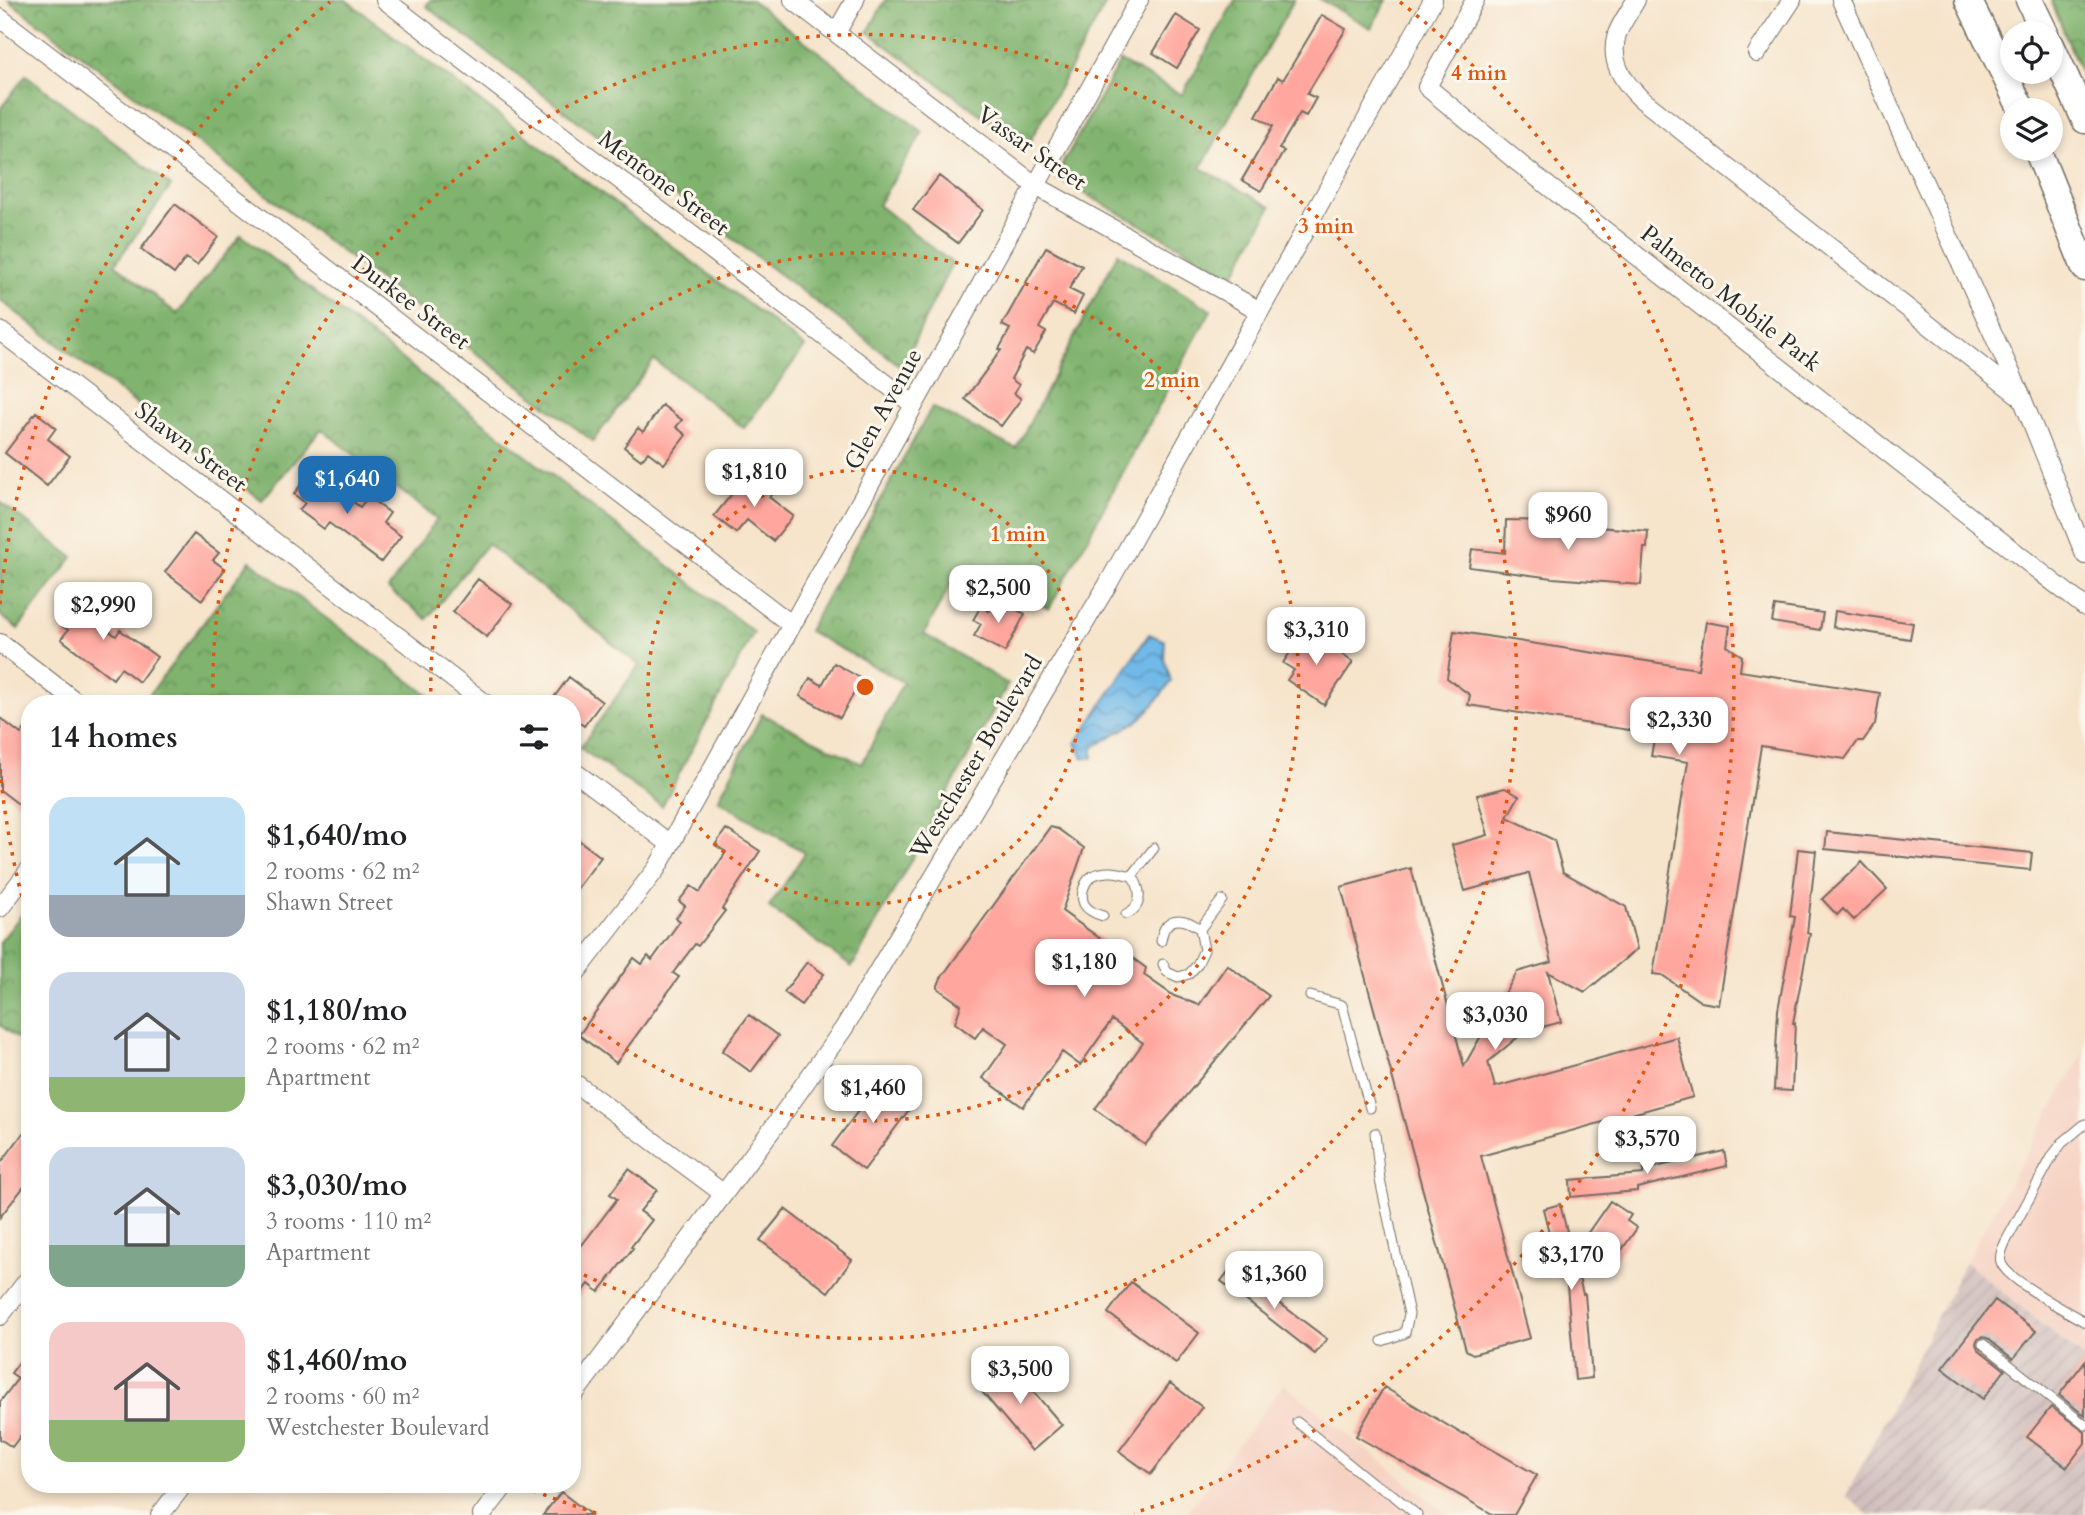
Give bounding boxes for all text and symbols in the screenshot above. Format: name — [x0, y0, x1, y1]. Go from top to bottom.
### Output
map controls — [2000, 21, 2063, 161]
button: locate — [2000, 21, 2063, 84]
text: 4 min — [1451, 59, 1507, 88]
street label: Vassar Street — [970, 98, 1094, 199]
button: layers — [2000, 98, 2063, 161]
street label: Mentone Street — [591, 123, 736, 244]
text: 3 min — [1298, 212, 1354, 241]
street label: Palmetto Mobile Park — [1633, 217, 1828, 380]
street label: Durkee Street — [345, 247, 477, 358]
street label: Glen Avenue — [837, 343, 930, 476]
text: 2 min — [1144, 366, 1200, 395]
street label: Shawn Street — [128, 394, 254, 501]
pin: $1,810 — [697, 449, 811, 509]
pin: $1,640 — [290, 456, 404, 516]
text: $1,810 — [721, 456, 787, 487]
text: $1,640 — [314, 463, 380, 494]
pin: $960 — [1527, 492, 1609, 552]
text: $960 — [1544, 499, 1592, 530]
text: 1 min — [990, 520, 1046, 549]
pin: $2,500 — [941, 566, 1055, 625]
text: $2,500 — [965, 572, 1031, 603]
pin: $2,990 — [46, 582, 160, 642]
text: $2,990 — [70, 589, 136, 620]
pin: $3,310 — [1259, 608, 1373, 667]
text: $3,310 — [1283, 614, 1349, 645]
street label: Westchester Boulevard — [902, 649, 1051, 867]
centre of rings — [853, 675, 877, 699]
pin: $2,330 — [1622, 698, 1736, 757]
text: $2,330 — [1646, 704, 1712, 735]
text: 14 homes — [49, 717, 178, 758]
icon: filters — [515, 718, 553, 756]
text: $1,640/mo — [266, 815, 407, 856]
icon: home — [105, 825, 189, 909]
text: 2 rooms · 62 m² — [266, 856, 419, 887]
text: Shawn Street — [266, 887, 393, 918]
pin: $1,180 — [1027, 940, 1141, 999]
text: $1,180 — [1051, 946, 1117, 977]
text: $1,180/mo — [266, 990, 407, 1031]
pin: $3,030 — [1438, 992, 1552, 1052]
text: $3,030 — [1462, 999, 1528, 1030]
icon: home — [105, 1000, 189, 1084]
text: 2 rooms · 62 m² — [266, 1031, 419, 1062]
text: Apartment — [266, 1062, 370, 1093]
pin: $1,460 — [816, 1066, 930, 1125]
text: $1,460 — [840, 1072, 906, 1103]
pin: $3,570 — [1590, 1116, 1704, 1176]
text: $3,570 — [1614, 1123, 1680, 1154]
text: $3,030/mo — [266, 1165, 407, 1206]
icon: home — [105, 1175, 189, 1259]
text: 3 rooms · 110 m² — [266, 1206, 431, 1237]
pin: $3,170 — [1514, 1232, 1628, 1292]
text: Apartment — [266, 1237, 370, 1268]
text: $3,170 — [1538, 1239, 1604, 1270]
pin: $1,360 — [1217, 1252, 1331, 1311]
text: $1,360 — [1241, 1258, 1307, 1289]
text: $1,460/mo — [266, 1340, 407, 1381]
pin: $3,500 — [963, 1346, 1077, 1406]
icon: home — [105, 1350, 189, 1434]
text: $3,500 — [987, 1353, 1053, 1384]
text: 2 rooms · 60 m² — [266, 1381, 419, 1412]
text: Westchester Boulevard — [266, 1412, 490, 1443]

